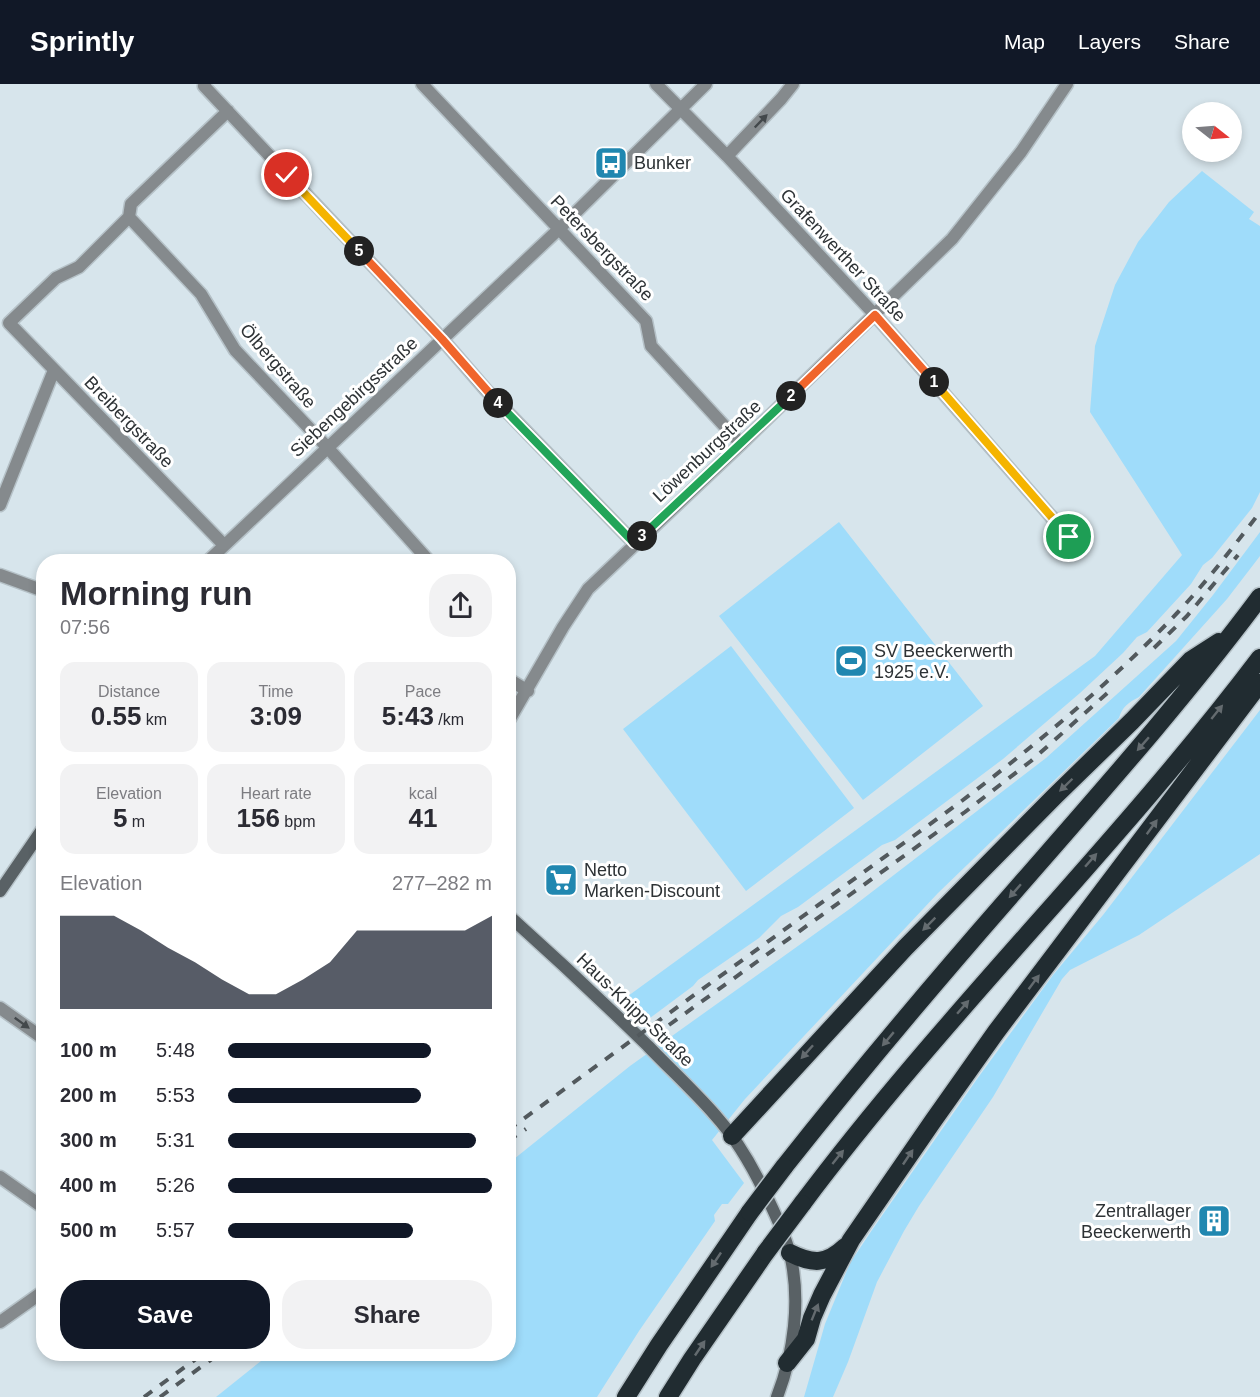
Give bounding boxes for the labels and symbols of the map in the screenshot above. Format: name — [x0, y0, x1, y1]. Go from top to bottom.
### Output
north arrow — [1182, 102, 1242, 162]
one-way arrow — [754, 113, 768, 128]
bus stop icon: Bunker — [593, 145, 629, 181]
pin — [261, 149, 312, 200]
place label: Bunker — [634, 153, 691, 173]
street label: Grafenwerther Straße — [776, 185, 910, 325]
street label: Petersbergstraße — [547, 191, 657, 305]
pin: 5 — [344, 236, 374, 266]
street label: Ölbergstraße — [236, 320, 320, 412]
street label: Siebengebirgsstraße — [286, 333, 422, 461]
pin: 1 — [919, 367, 949, 397]
street label: Breibergstraße — [80, 372, 178, 472]
pin: 2 — [776, 381, 806, 411]
pin: 4 — [483, 388, 513, 418]
street label: Löwenburgstraße — [649, 396, 765, 506]
pin — [1043, 511, 1094, 562]
pin: 3 — [627, 521, 657, 551]
place label: SV Beeckerwerth 1925 e.V. — [874, 641, 1013, 682]
sports icon: SV Beeckerwerth 1925 e.V. — [833, 643, 869, 679]
one-way arrow — [1210, 704, 1222, 719]
one-way arrow — [1136, 736, 1149, 752]
one-way arrow — [1059, 777, 1073, 791]
one-way arrow — [1146, 819, 1158, 835]
one-way arrow — [1084, 853, 1098, 868]
place label: Netto Marken-Discount — [584, 860, 720, 901]
supermarket icon: Netto Marken-Discount — [543, 862, 579, 898]
one-way arrow — [1009, 883, 1022, 898]
one-way arrow — [922, 916, 936, 931]
street label: Haus-Knipp-Straße — [573, 949, 697, 1071]
one-way arrow — [1027, 974, 1039, 989]
one-way arrow — [956, 1000, 970, 1015]
one-way arrow — [13, 1017, 29, 1029]
one-way arrow — [882, 1031, 895, 1046]
one-way arrow — [801, 1044, 814, 1059]
one-way arrow — [832, 1150, 844, 1165]
one-way arrow — [902, 1150, 914, 1166]
place label: Zentrallager Beeckerwerth — [1081, 1201, 1191, 1242]
building icon: Zentrallager Beeckerwerth — [1196, 1203, 1232, 1239]
one-way arrow — [711, 1252, 722, 1268]
one-way arrow — [810, 1303, 820, 1321]
one-way arrow — [694, 1340, 706, 1356]

